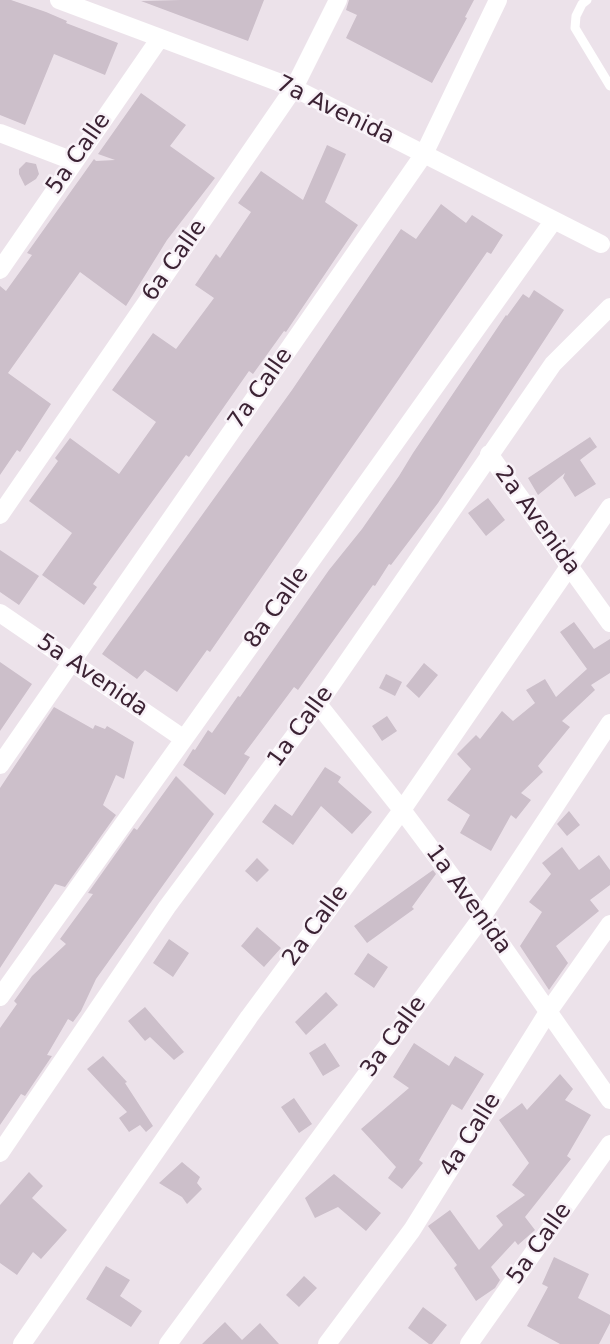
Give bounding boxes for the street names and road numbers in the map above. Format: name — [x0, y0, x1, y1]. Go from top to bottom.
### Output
street label: 7a Avenida — [271, 71, 399, 151]
street label: 5a Calle — [41, 108, 117, 200]
street label: 6a Calle — [137, 215, 213, 307]
street label: 7a Calle — [223, 343, 299, 435]
street label: 2a Avenida — [488, 461, 586, 581]
street label: 8a Calle — [239, 562, 315, 654]
street label: 5a Avenida — [31, 629, 153, 723]
street label: 1a Calle — [262, 681, 340, 773]
street label: 1a Avenida — [419, 840, 517, 960]
street label: 2a Calle — [277, 880, 355, 972]
street label: 3a Calle — [355, 991, 433, 1083]
street label: 4a Calle — [435, 1088, 507, 1182]
street label: 5a Calle — [502, 1198, 578, 1290]

